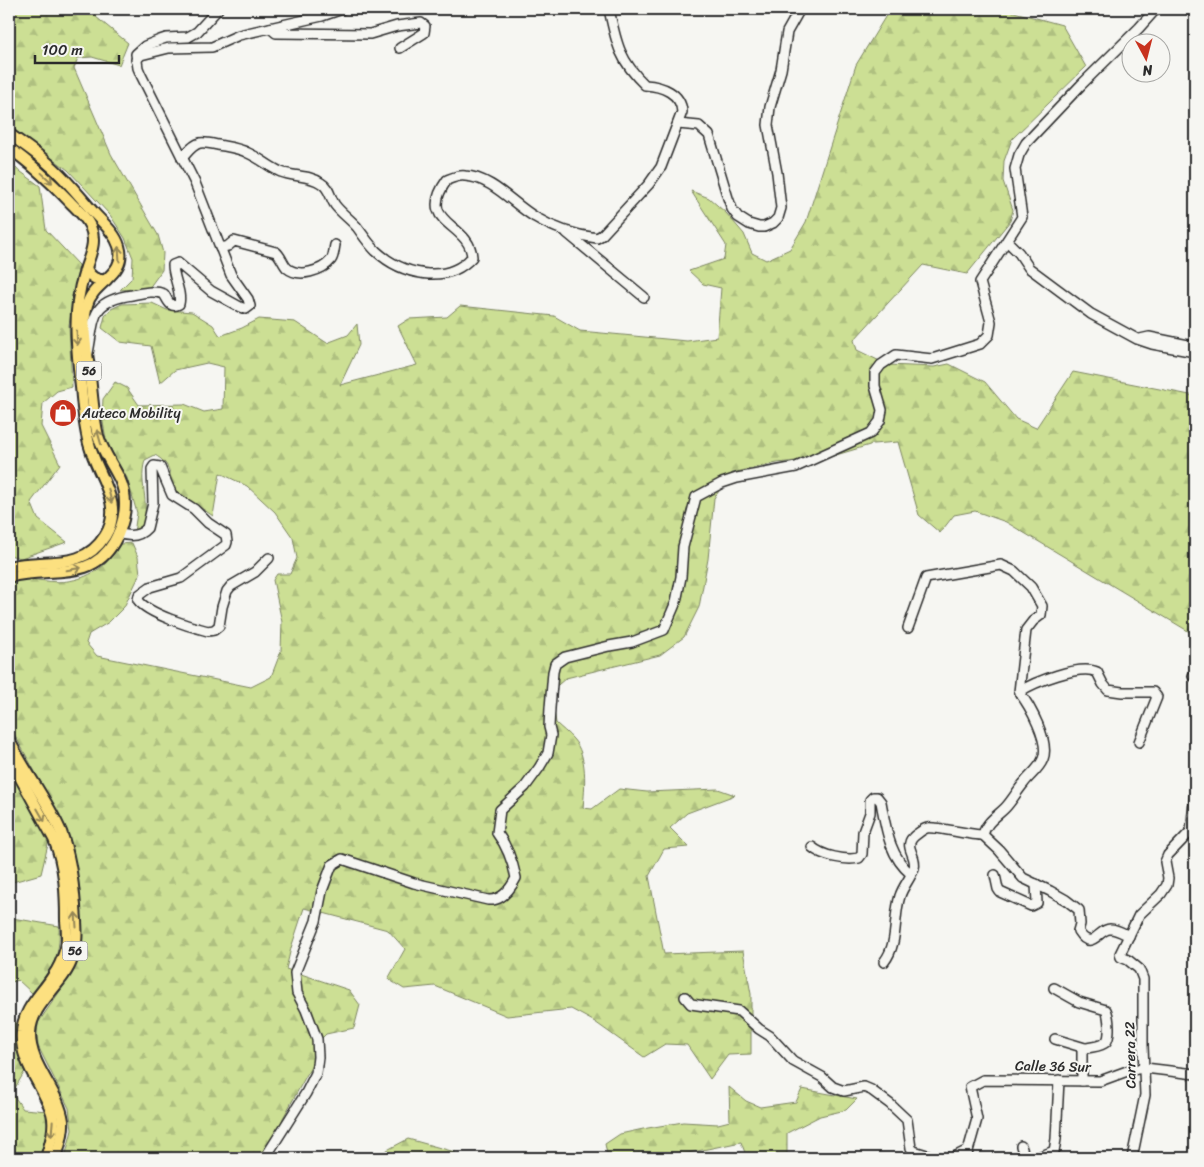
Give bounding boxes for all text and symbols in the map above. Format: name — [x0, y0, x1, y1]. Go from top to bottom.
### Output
scale bar — [35, 32, 119, 64]
north arrow — [1122, 32, 1172, 82]
text: 100 m — [42, 37, 83, 63]
text: N — [1141, 57, 1155, 83]
one-way arrow — [40, 172, 53, 184]
one-way arrow — [115, 246, 124, 262]
one-way arrow — [73, 330, 82, 346]
road number: 56 — [76, 362, 102, 381]
shop icon: Auteco Mobility — [48, 398, 78, 428]
place label: Auteco Mobility — [81, 401, 181, 426]
one-way arrow — [94, 430, 104, 446]
one-way arrow — [106, 487, 115, 503]
one-way arrow — [66, 564, 82, 574]
one-way arrow — [37, 807, 47, 821]
one-way arrow — [71, 913, 81, 929]
road number: 56 — [62, 941, 88, 960]
street label: Carrera 22 — [1117, 1021, 1144, 1089]
street label: Calle 36 Sur — [1015, 1053, 1092, 1080]
one-way arrow — [47, 1120, 57, 1136]

